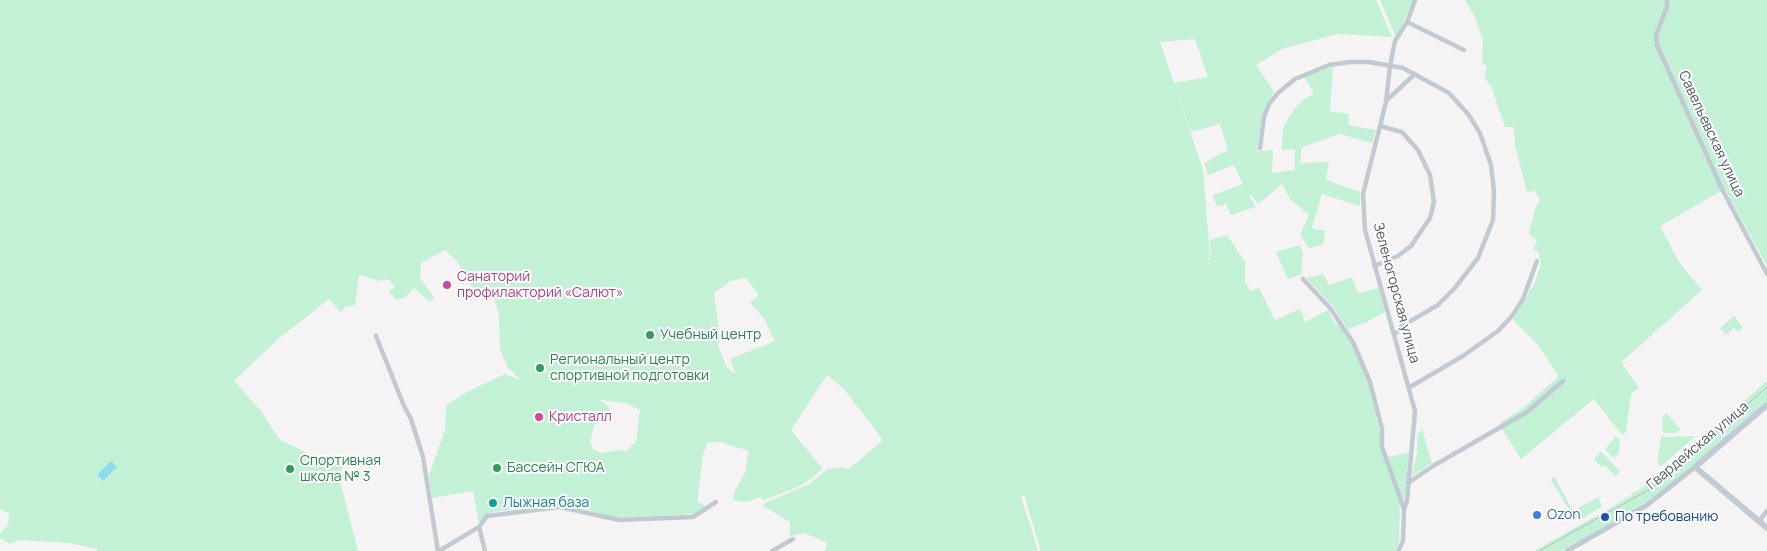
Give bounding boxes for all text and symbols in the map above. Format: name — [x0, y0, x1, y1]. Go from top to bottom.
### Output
street label: Савельевская улица — [1674, 68, 1748, 200]
street label: Зеленогорская улица — [1369, 221, 1423, 365]
place label: Санаторий профилакторий «Салют» — [457, 269, 623, 302]
marker: Санаторий профилакторий «Салют» — [441, 279, 453, 291]
place label: Учебный центр — [660, 327, 761, 343]
marker: Учебный центр — [644, 329, 656, 341]
place label: Региональный центр спортивной подготовки — [550, 352, 709, 384]
marker: Региональный центр спортивной подготовки — [534, 362, 546, 374]
street label: Гвардейская улица — [1644, 398, 1752, 494]
place label: Кристалл — [549, 409, 612, 425]
marker: Кристалл — [533, 411, 545, 423]
place label: Спортивная школа № 3 — [300, 453, 381, 486]
place label: Бассейн СГЮА — [507, 460, 605, 476]
marker: Бассейн СГЮА — [491, 462, 503, 474]
marker: Спортивная школа № 3 — [284, 463, 296, 475]
place label: Лыжная база — [503, 495, 589, 511]
marker: Лыжная база — [487, 497, 499, 509]
place label: Ozon — [1547, 507, 1581, 523]
marker: Ozon — [1531, 509, 1543, 521]
place label: По требованию — [1615, 509, 1718, 525]
marker: По требованию — [1599, 511, 1611, 523]

